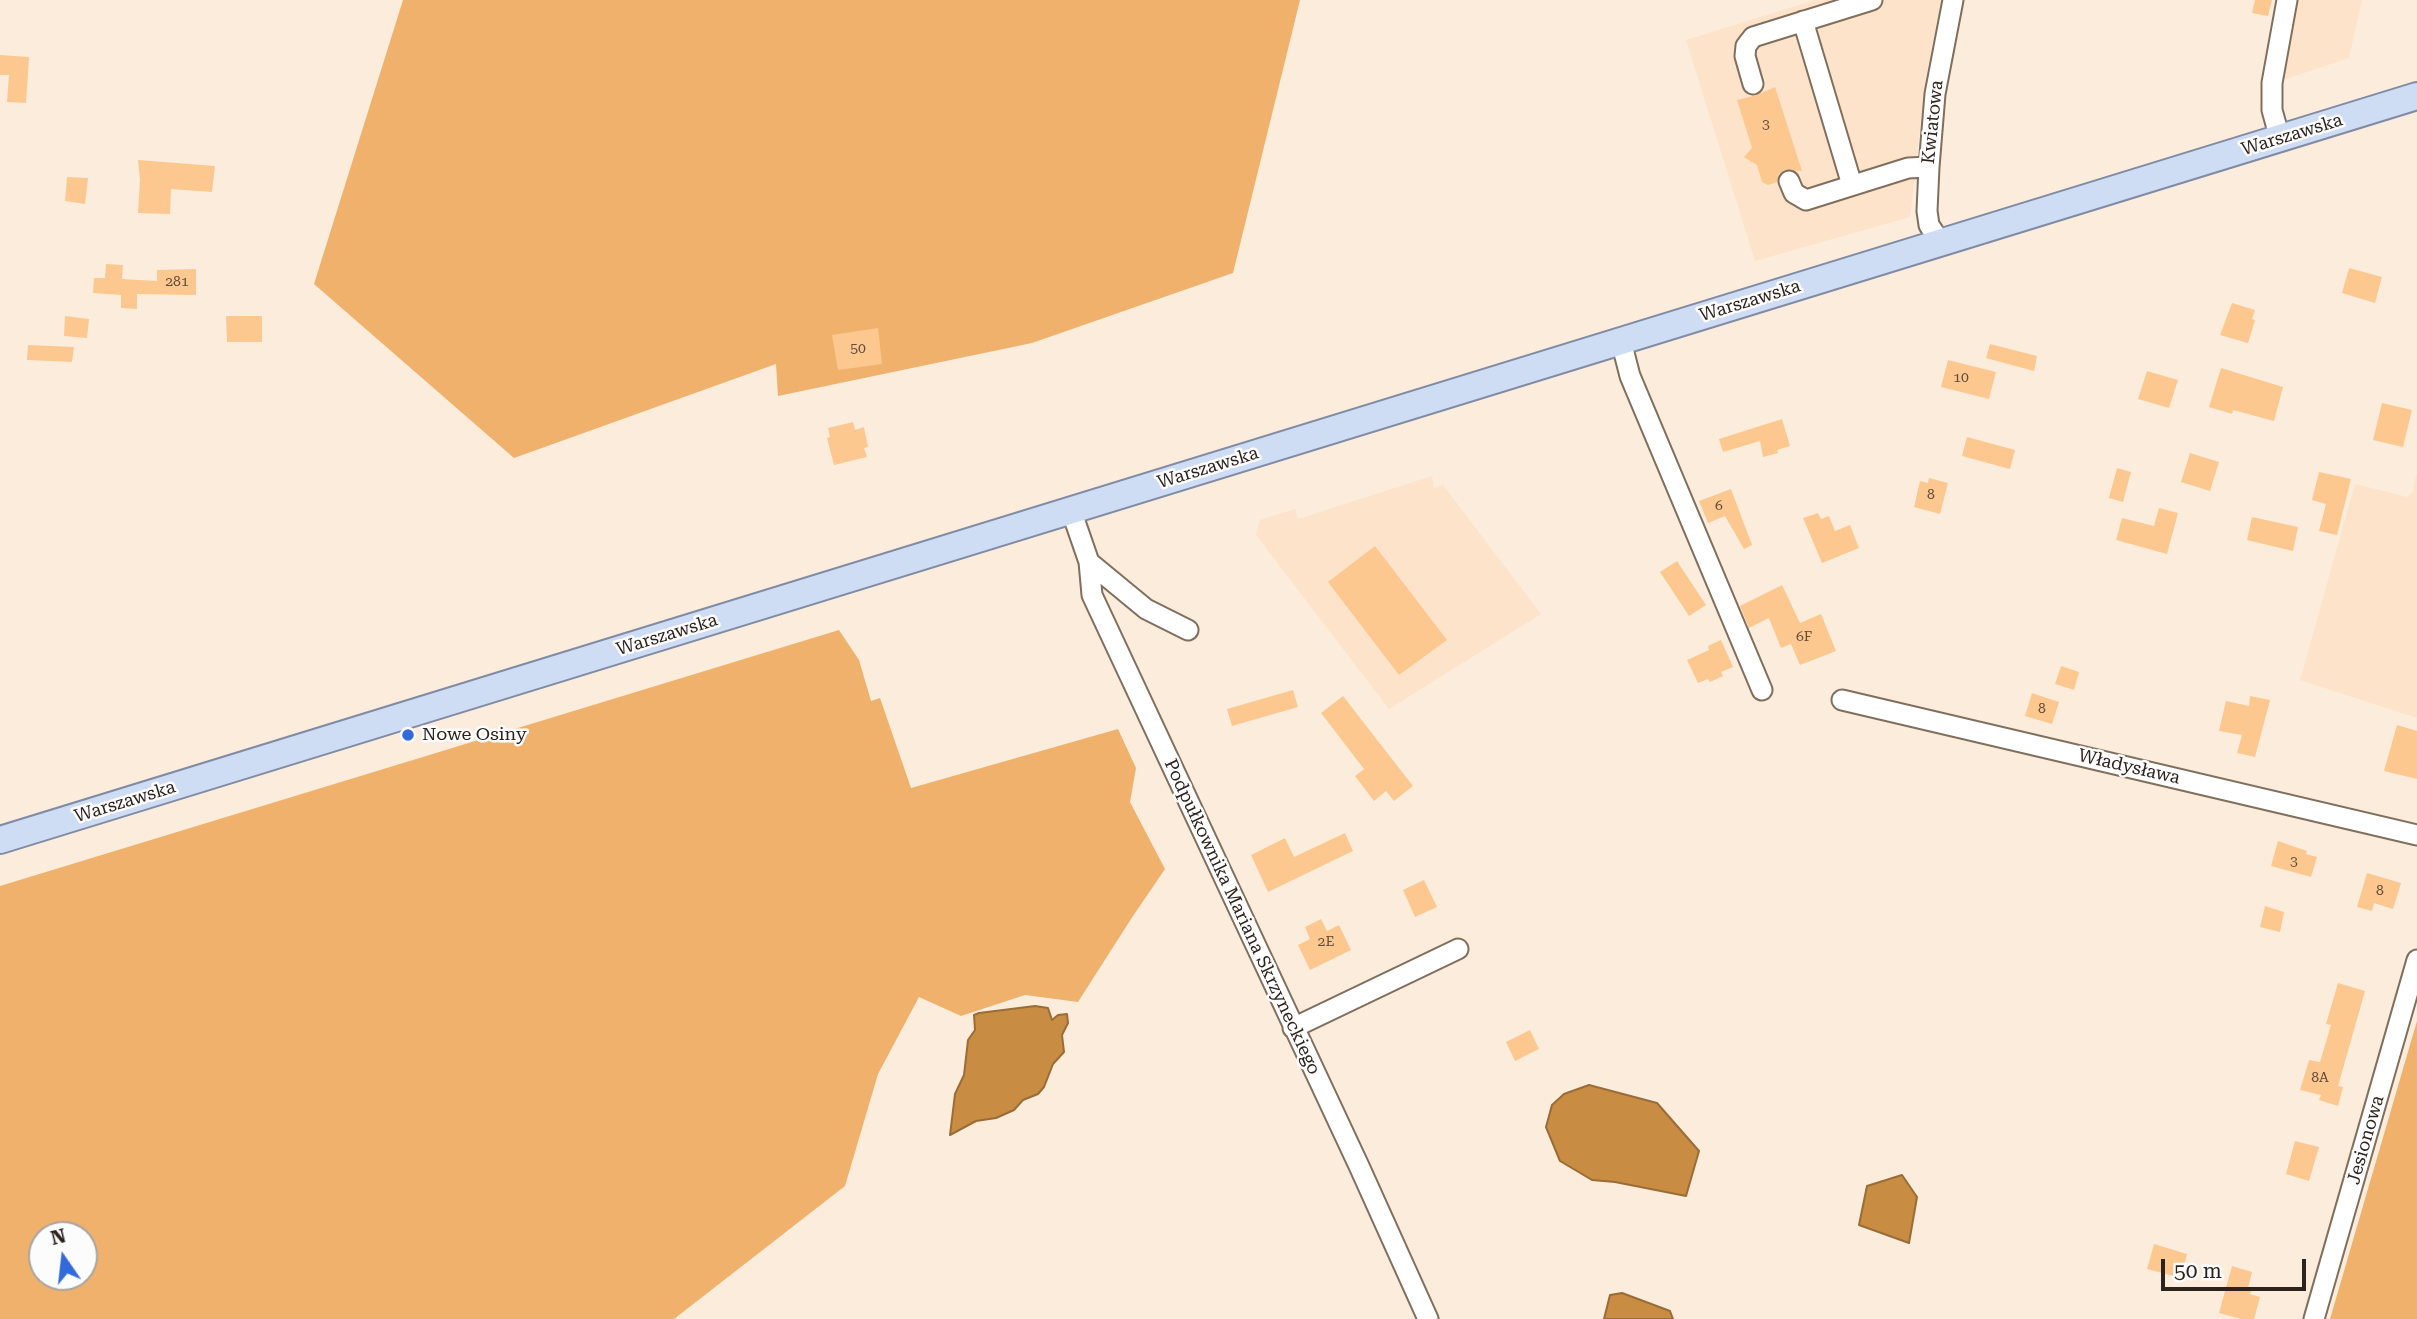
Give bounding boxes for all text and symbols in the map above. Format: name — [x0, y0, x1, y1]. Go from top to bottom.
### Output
street label: Kwiatowa — [1918, 79, 1948, 165]
street label: Warszawska — [2239, 109, 2345, 161]
house number: 3 — [1762, 117, 1770, 133]
house number: 281 — [165, 274, 189, 290]
street label: Warszawska — [1697, 275, 1803, 327]
house number: 50 — [850, 341, 866, 357]
house number: 10 — [1953, 370, 1969, 386]
street label: Warszawska — [1155, 442, 1261, 494]
house number: 8 — [1927, 487, 1935, 503]
house number: 6 — [1715, 498, 1723, 514]
street label: Warszawska — [614, 609, 720, 661]
house number: 6F — [1796, 629, 1812, 645]
house number: 8 — [2038, 701, 2046, 717]
place label: Nowe Osiny — [422, 724, 527, 746]
marker: Nowe Osiny — [400, 727, 416, 743]
street label: Władysława — [2076, 745, 2182, 789]
street label: Podpułkownika Mariana Skrzyneckiego — [1159, 756, 1325, 1078]
street label: Warszawska — [72, 776, 178, 828]
house number: 3 — [2290, 854, 2298, 870]
house number: 8 — [2376, 883, 2384, 899]
house number: 2E — [1318, 934, 1334, 950]
house number: 8A — [2311, 1070, 2329, 1086]
street label: Jesionowa — [2343, 1093, 2389, 1187]
north arrow — [28, 1221, 98, 1291]
text: N — [48, 1224, 68, 1250]
scale bar — [2165, 1246, 2310, 1290]
text: 50 m — [2174, 1259, 2222, 1283]

